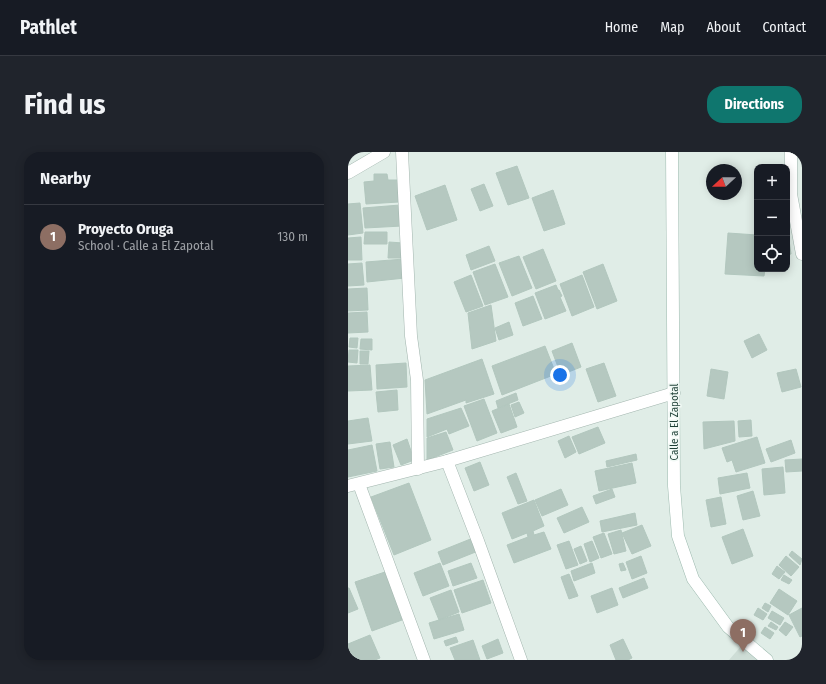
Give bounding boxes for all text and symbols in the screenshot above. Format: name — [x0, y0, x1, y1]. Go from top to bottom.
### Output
text: Pathlet — [20, 16, 77, 39]
text: Home — [605, 19, 638, 36]
text: Map — [660, 19, 684, 36]
text: About — [706, 19, 741, 36]
text: Contact — [763, 19, 806, 36]
button: Directions — [707, 86, 802, 123]
text: Find us — [24, 88, 106, 121]
north arrow — [706, 164, 742, 200]
map controls — [754, 164, 790, 272]
button: + — [754, 164, 790, 200]
text: Nearby — [40, 168, 91, 189]
button: − — [754, 200, 790, 236]
text: Proyecto Oruga — [78, 220, 173, 238]
text: 1 — [50, 229, 56, 244]
text: 130 m — [277, 229, 308, 244]
button: locate — [754, 236, 790, 272]
text: School · Calle a El Zapotal — [78, 238, 214, 253]
your location — [550, 365, 570, 385]
street label: Calle a El Zapotal — [668, 383, 681, 460]
pin: 1 — [730, 619, 756, 652]

